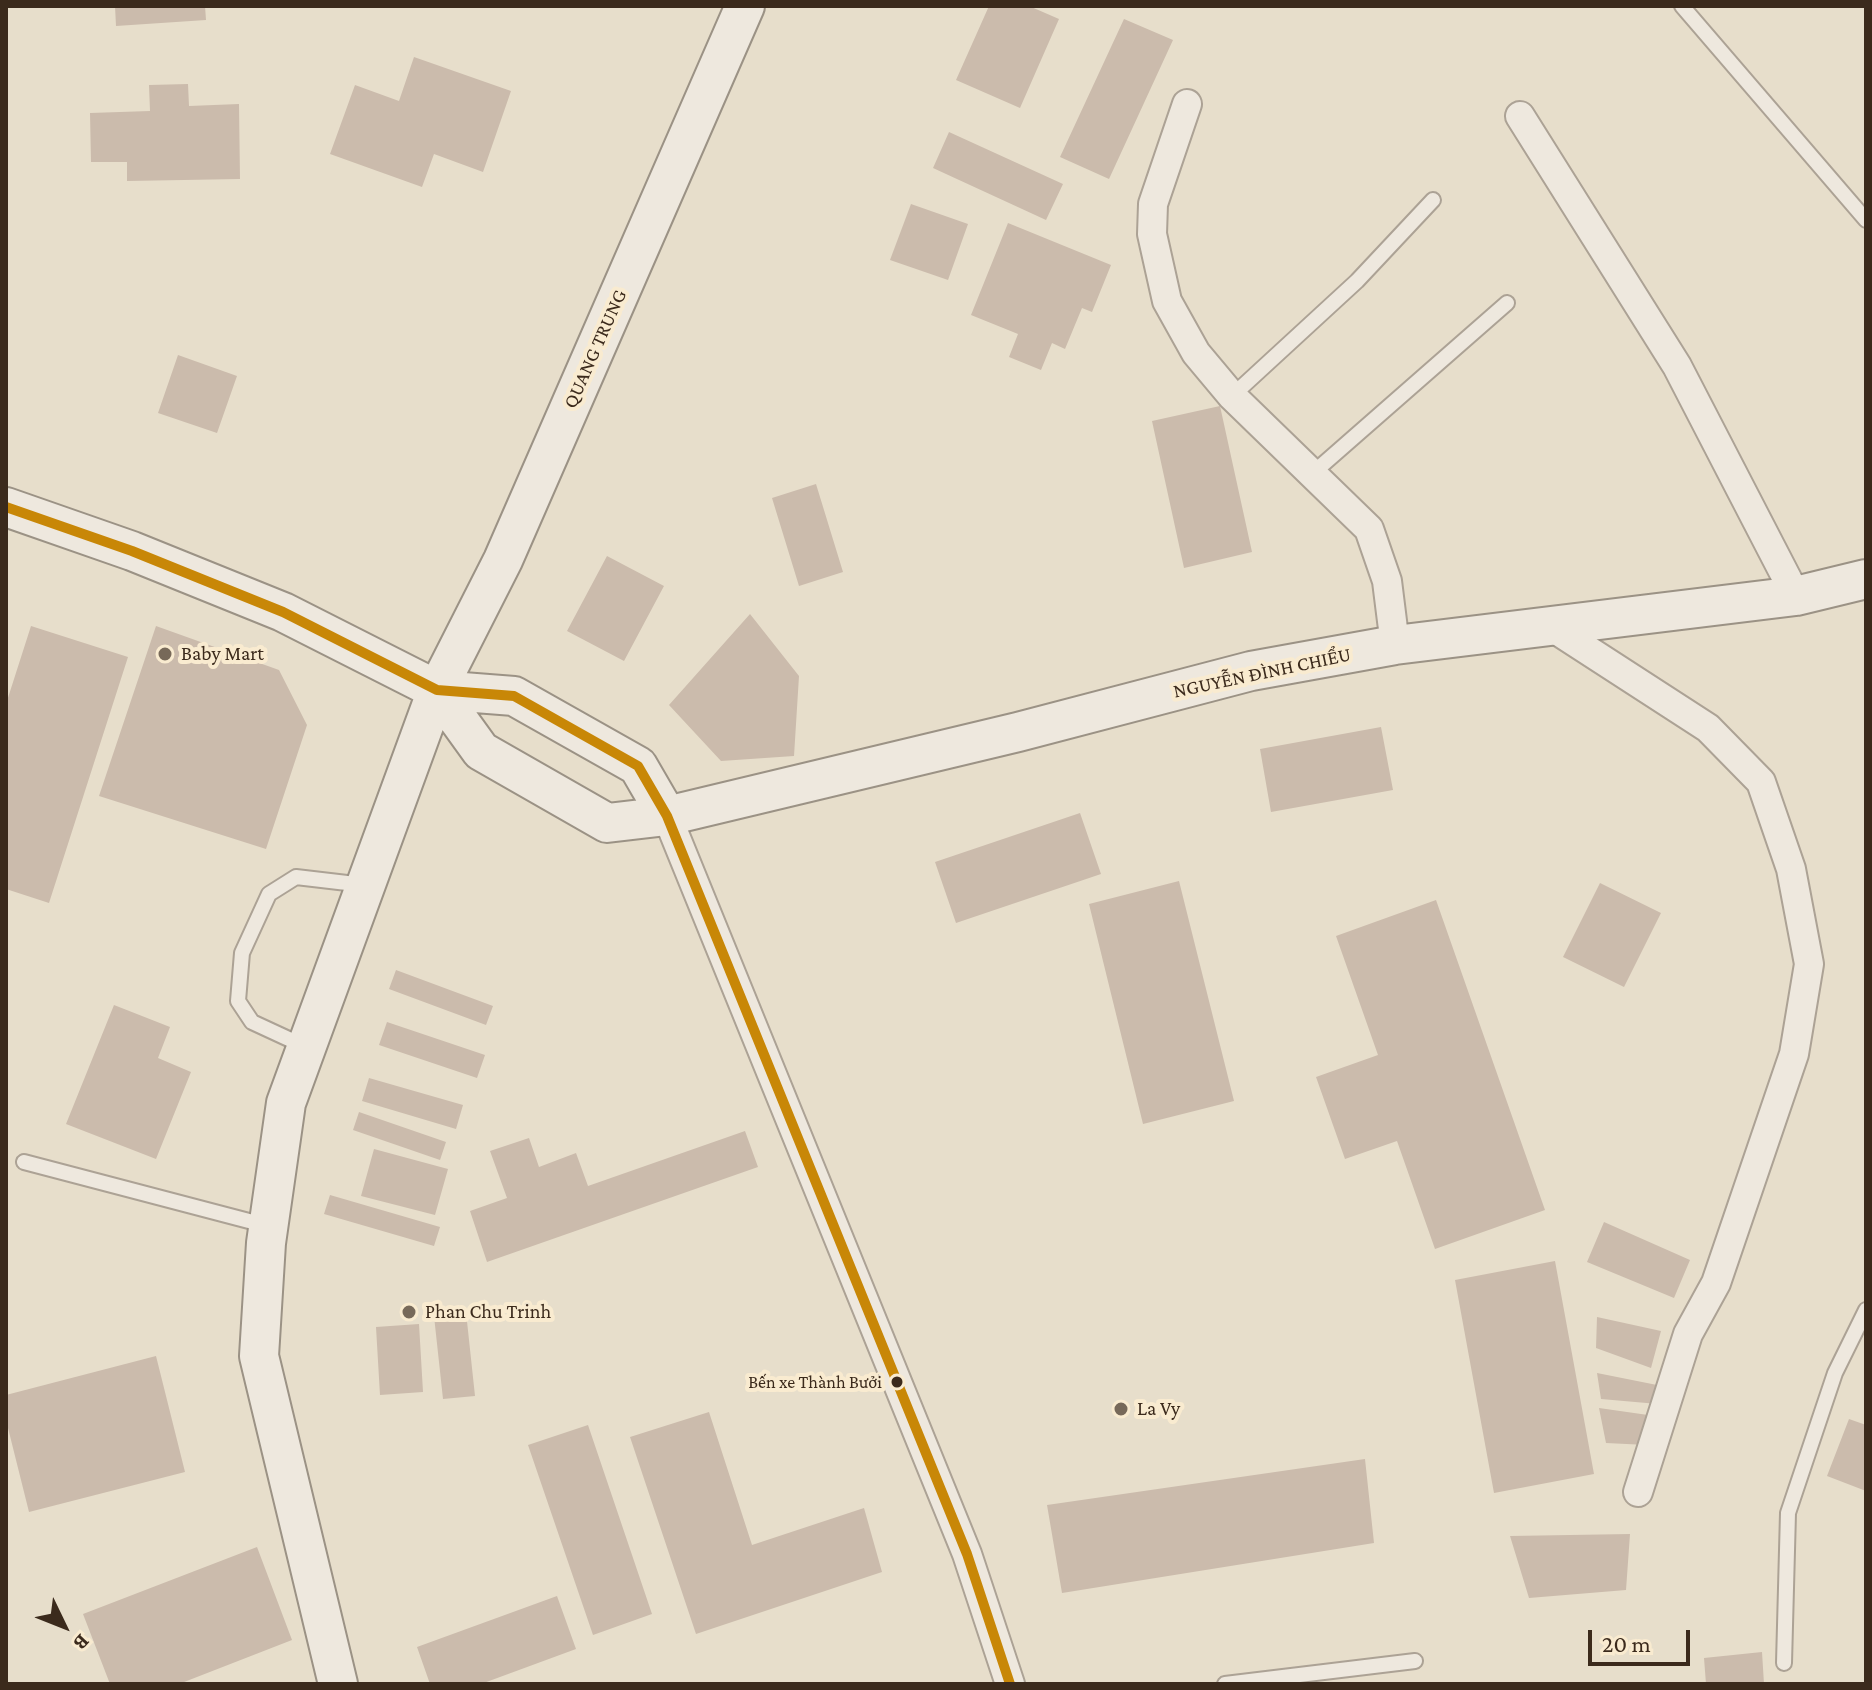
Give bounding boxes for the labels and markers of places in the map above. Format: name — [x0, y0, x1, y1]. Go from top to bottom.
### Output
place label: Baby Mart — [181, 642, 264, 666]
marker: Baby Mart — [156, 645, 174, 663]
place label: Phan Chu Trinh — [425, 1300, 551, 1324]
marker: Phan Chu Trinh — [400, 1303, 418, 1321]
place label: Bến xe Thành Bưởi — [748, 1371, 882, 1393]
marker: Bến xe Thành Bưởi — [889, 1374, 905, 1390]
place label: La Vy — [1137, 1397, 1180, 1421]
marker: La Vy — [1112, 1400, 1130, 1418]

